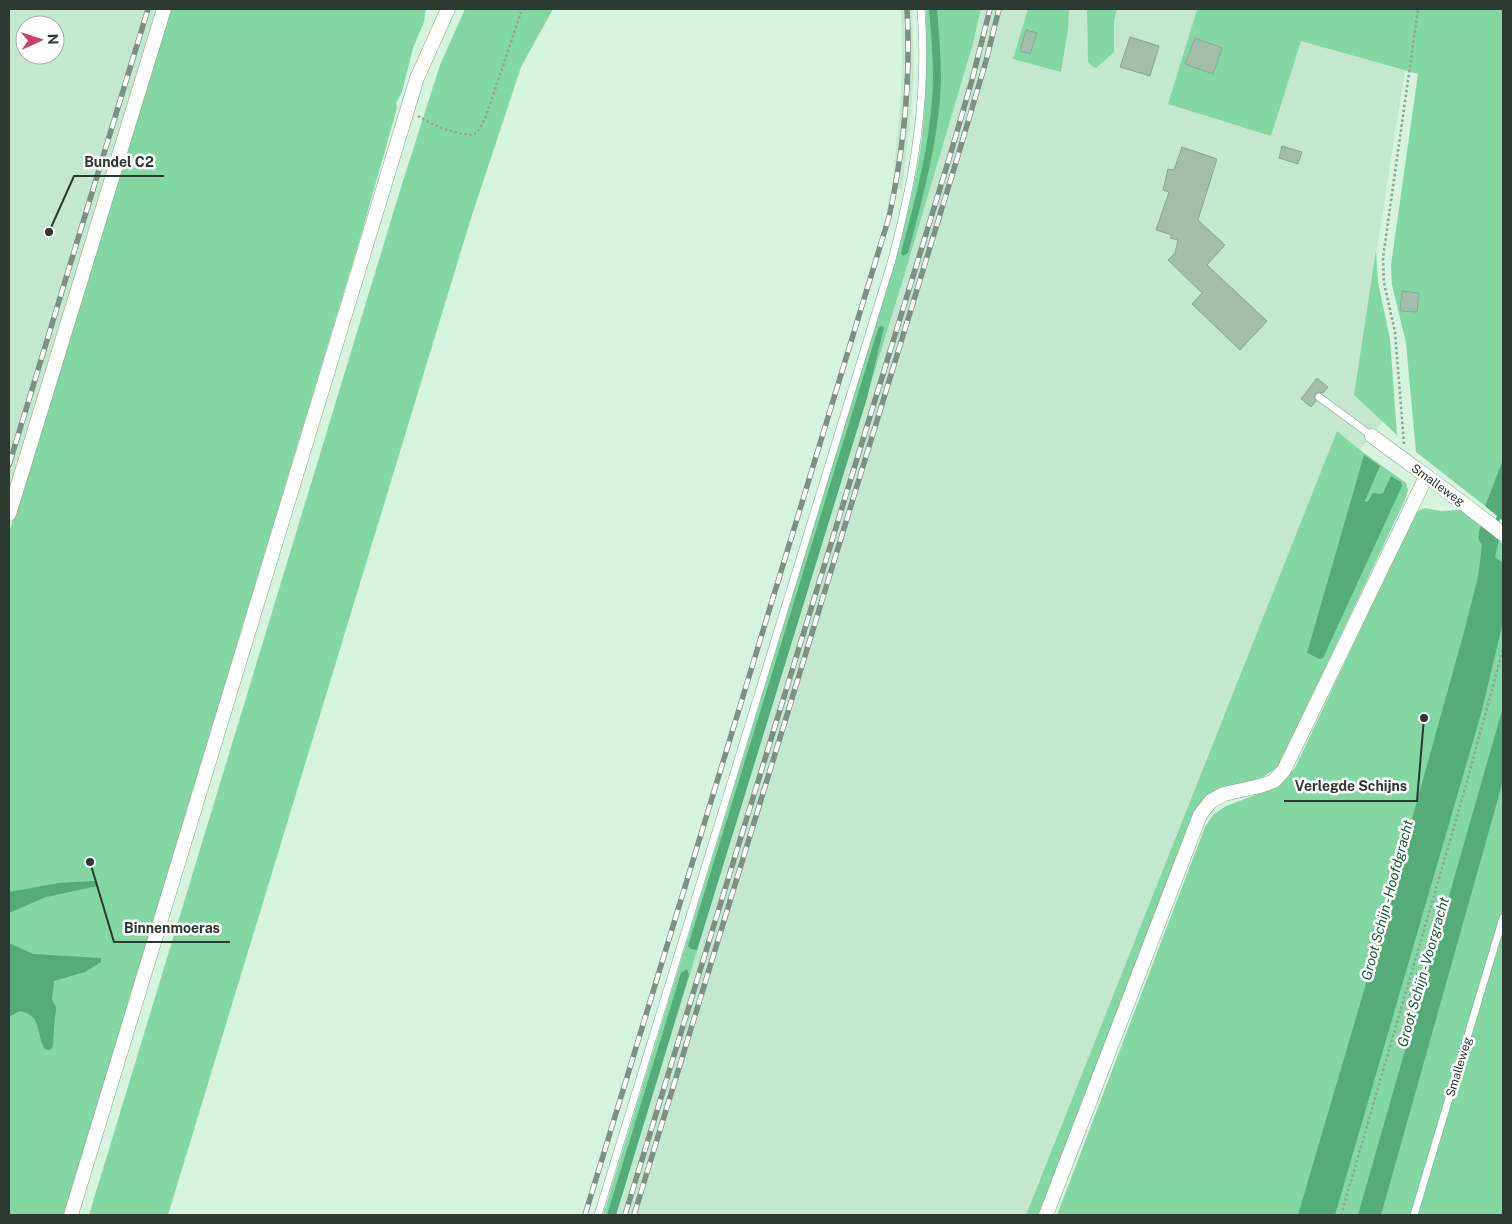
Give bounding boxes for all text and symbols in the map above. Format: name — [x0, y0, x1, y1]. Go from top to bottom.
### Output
north arrow — [15, 15, 65, 65]
text: N — [45, 33, 61, 45]
callout: Bundel C2 — [74, 147, 164, 176]
text: Bundel C2 — [84, 154, 154, 170]
street label: Smalleweg — [1409, 461, 1467, 509]
callout: Verlegde Schijns — [1284, 772, 1417, 801]
text: Verlegde Schijns — [1295, 778, 1407, 794]
water label: Groot Schijn - Hoofdgracht — [1358, 817, 1416, 982]
water label: Groot Schijn - Voorgracht — [1394, 895, 1452, 1049]
callout: Binnenmoeras — [114, 913, 230, 942]
text: Binnenmoeras — [124, 920, 220, 936]
street label: Smalleweg — [1443, 1035, 1475, 1099]

